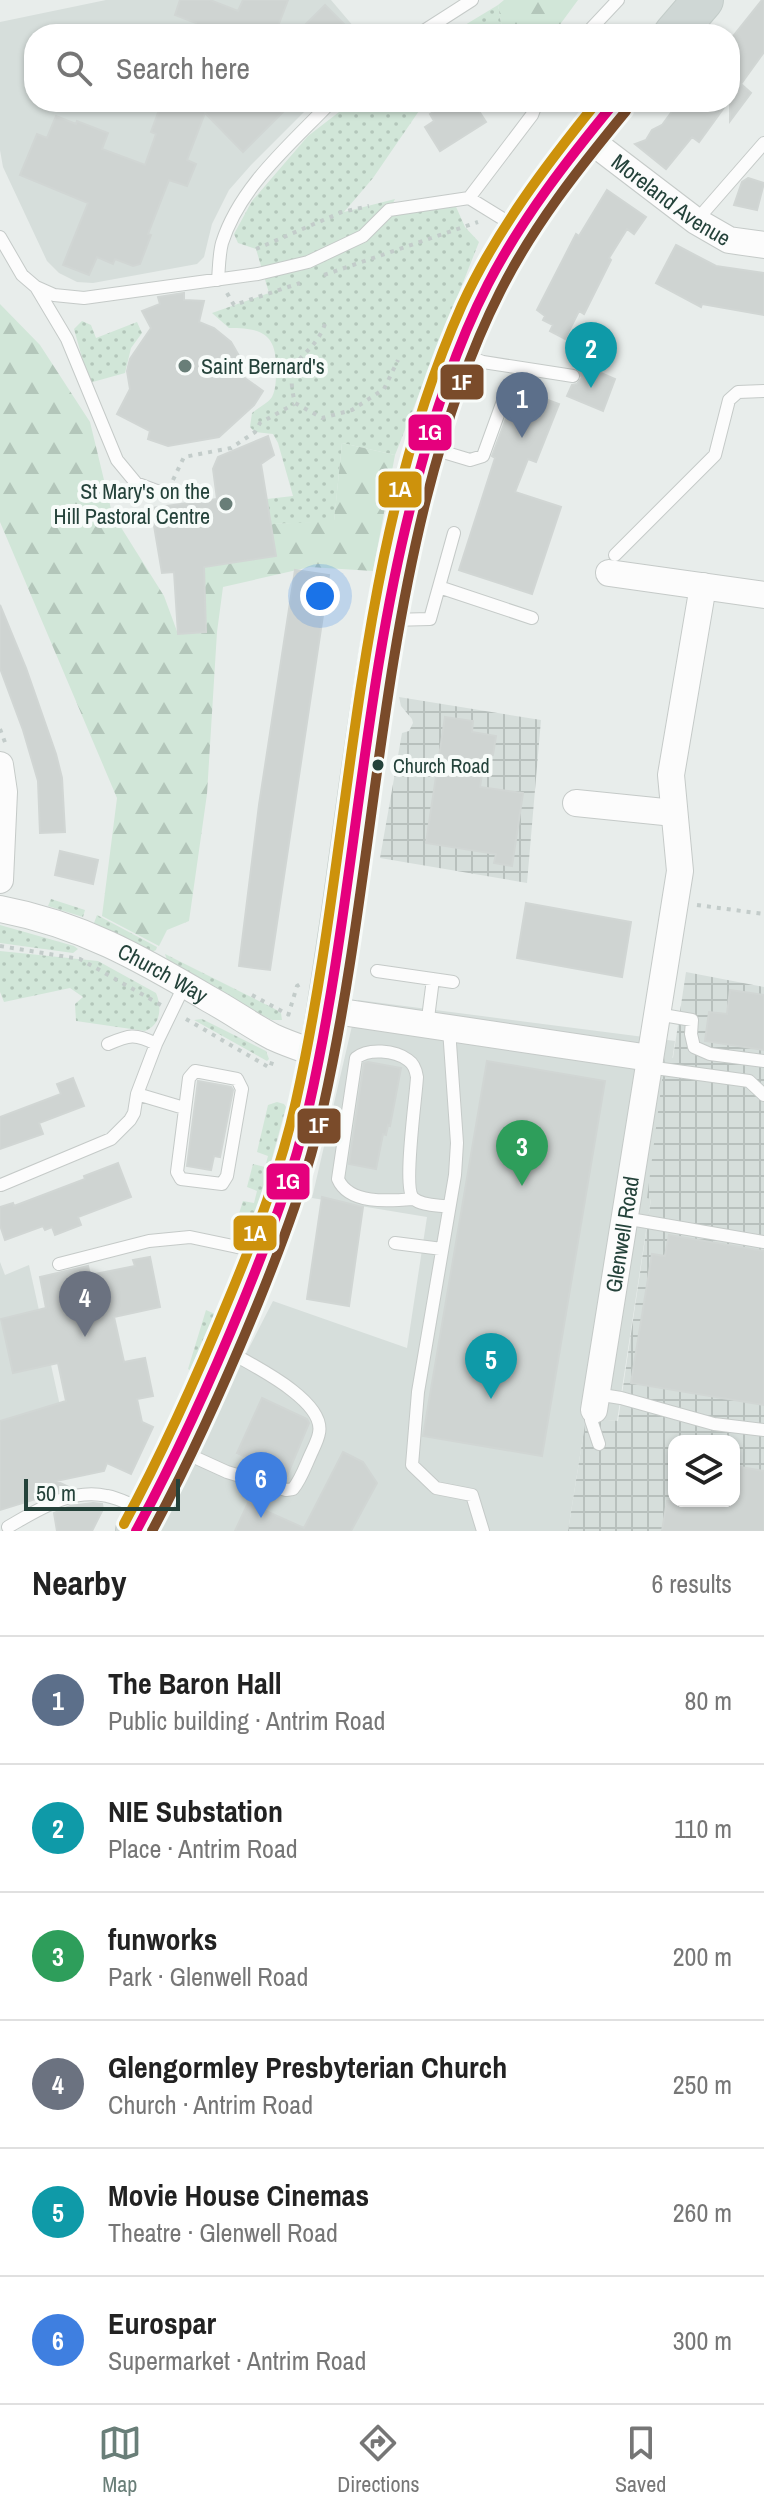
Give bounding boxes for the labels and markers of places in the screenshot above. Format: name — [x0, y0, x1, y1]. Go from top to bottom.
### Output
pin: 2 — [565, 322, 617, 388]
place label: Saint Bernard's — [201, 351, 325, 381]
marker: Saint Bernard's — [176, 357, 194, 375]
pin: 1 — [496, 372, 548, 438]
place label: St Mary's on the Hill Pastoral Centre — [54, 476, 210, 531]
marker: St Mary's on the Hill Pastoral Centre — [217, 495, 235, 513]
place label: Church Road — [393, 752, 490, 779]
marker: Church Road — [370, 757, 386, 773]
pin: 3 — [496, 1120, 548, 1186]
pin: 4 — [59, 1271, 111, 1337]
pin: 5 — [465, 1333, 517, 1399]
pin: 6 — [235, 1452, 287, 1518]

